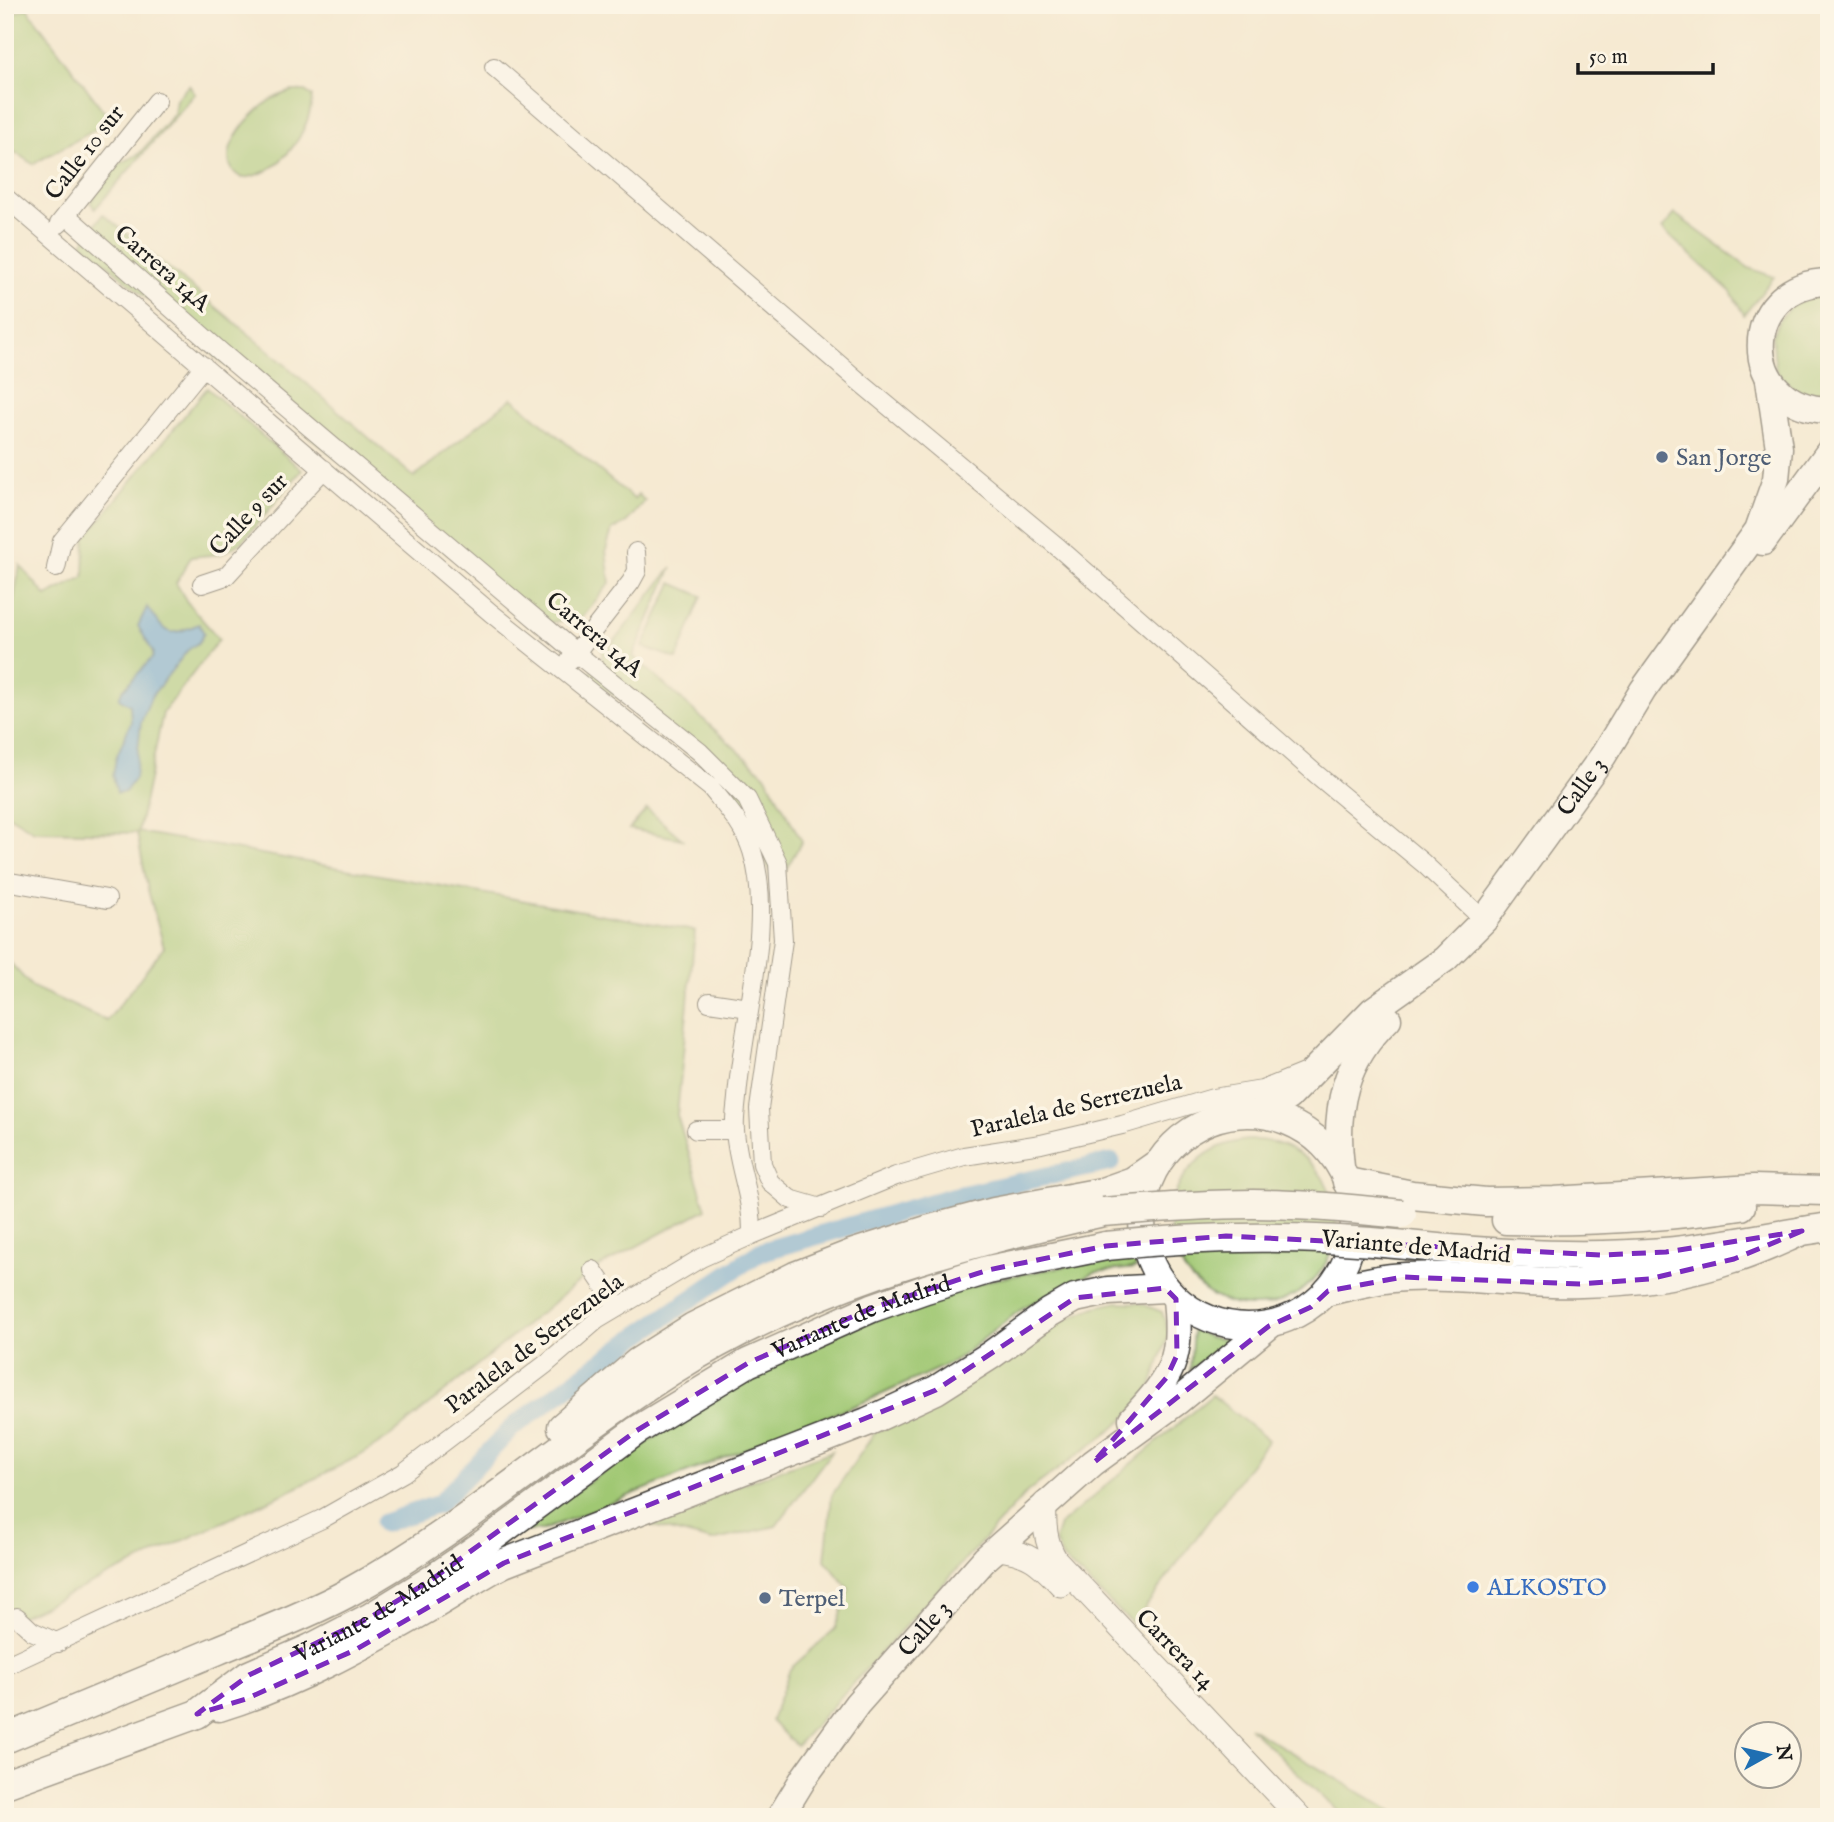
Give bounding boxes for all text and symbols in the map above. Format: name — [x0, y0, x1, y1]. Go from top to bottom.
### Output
scale bar — [1578, 32, 1713, 76]
text: 50 m — [1589, 44, 1628, 71]
street label: Calle 10 sur — [38, 99, 132, 207]
street label: Carrera 14A — [108, 219, 217, 320]
place label: San Jorge — [1676, 443, 1772, 474]
marker: San Jorge — [1654, 449, 1670, 465]
street label: Calle 9 sur — [203, 467, 295, 563]
street label: Carrera 14A — [539, 586, 650, 685]
street label: Calle 3 — [1550, 751, 1614, 823]
street label: Paralela de Serrezuela — [968, 1067, 1185, 1146]
street label: Variante de Madrid — [1319, 1224, 1512, 1271]
street label: Paralela de Serrezuela — [440, 1267, 631, 1421]
street label: Variante de Madrid — [766, 1268, 955, 1368]
street label: Variante de Madrid — [289, 1549, 470, 1671]
place label: ALKOSTO — [1486, 1573, 1607, 1604]
marker: ALKOSTO — [1465, 1579, 1481, 1595]
place label: Terpel — [779, 1584, 845, 1615]
marker: Terpel — [757, 1590, 773, 1606]
street label: Calle 3 — [892, 1594, 958, 1664]
street label: Carrera 14 — [1129, 1603, 1221, 1697]
north arrow — [1732, 1720, 1802, 1790]
text: N — [1770, 1742, 1796, 1763]

